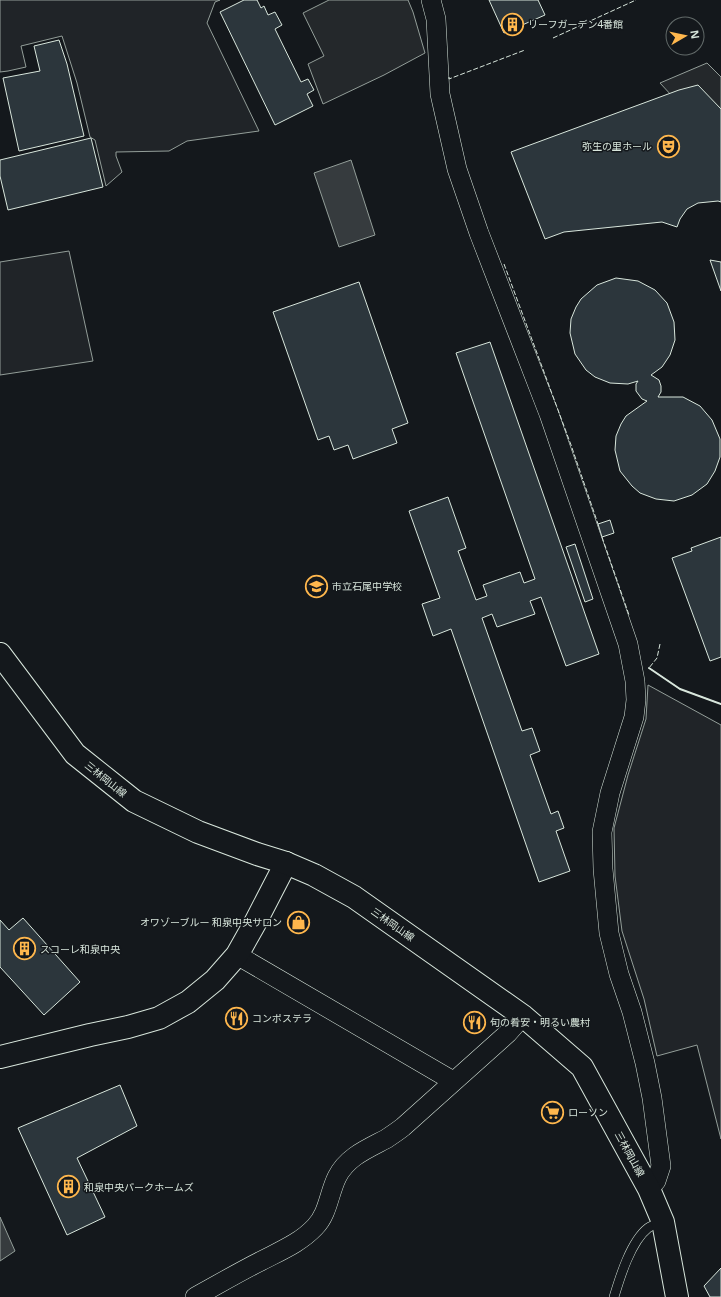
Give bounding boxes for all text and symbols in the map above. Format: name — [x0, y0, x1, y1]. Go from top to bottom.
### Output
building icon: リーフガーデン4番館 — [499, 11, 525, 37]
north arrow — [665, 16, 705, 56]
place label: リーフガーデン4番館 — [528, 17, 623, 31]
text: N — [687, 29, 703, 40]
theatre icon: 弥生の里ホール — [655, 133, 681, 159]
place label: 弥生の里ホール — [582, 139, 652, 153]
school or university icon: 市立石尾中学校 — [304, 573, 330, 599]
place label: 市立石尾中学校 — [332, 579, 402, 593]
street label: 三林岡山線 — [82, 758, 130, 800]
street label: 三林岡山線 — [369, 904, 417, 944]
shop icon: オワゾーブルー 和泉中央サロン — [285, 909, 311, 935]
place label: オワゾーブルー 和泉中央サロン — [140, 915, 282, 929]
building icon: スコーレ和泉中央 — [12, 936, 38, 962]
place label: スコーレ和泉中央 — [40, 942, 121, 956]
restaurant icon: コンポステラ — [224, 1005, 250, 1031]
restaurant icon: 旬の肴安・明るい農村 — [461, 1009, 487, 1035]
place label: コンポステラ — [252, 1011, 312, 1025]
place label: 旬の肴安・明るい農村 — [490, 1015, 590, 1029]
supermarket icon: ローソン — [540, 1099, 566, 1125]
place label: ローソン — [568, 1105, 608, 1119]
street label: 三林岡山線 — [612, 1129, 648, 1179]
building icon: 和泉中央パークホームズ — [55, 1174, 81, 1200]
place label: 和泉中央パークホームズ — [84, 1180, 194, 1194]

